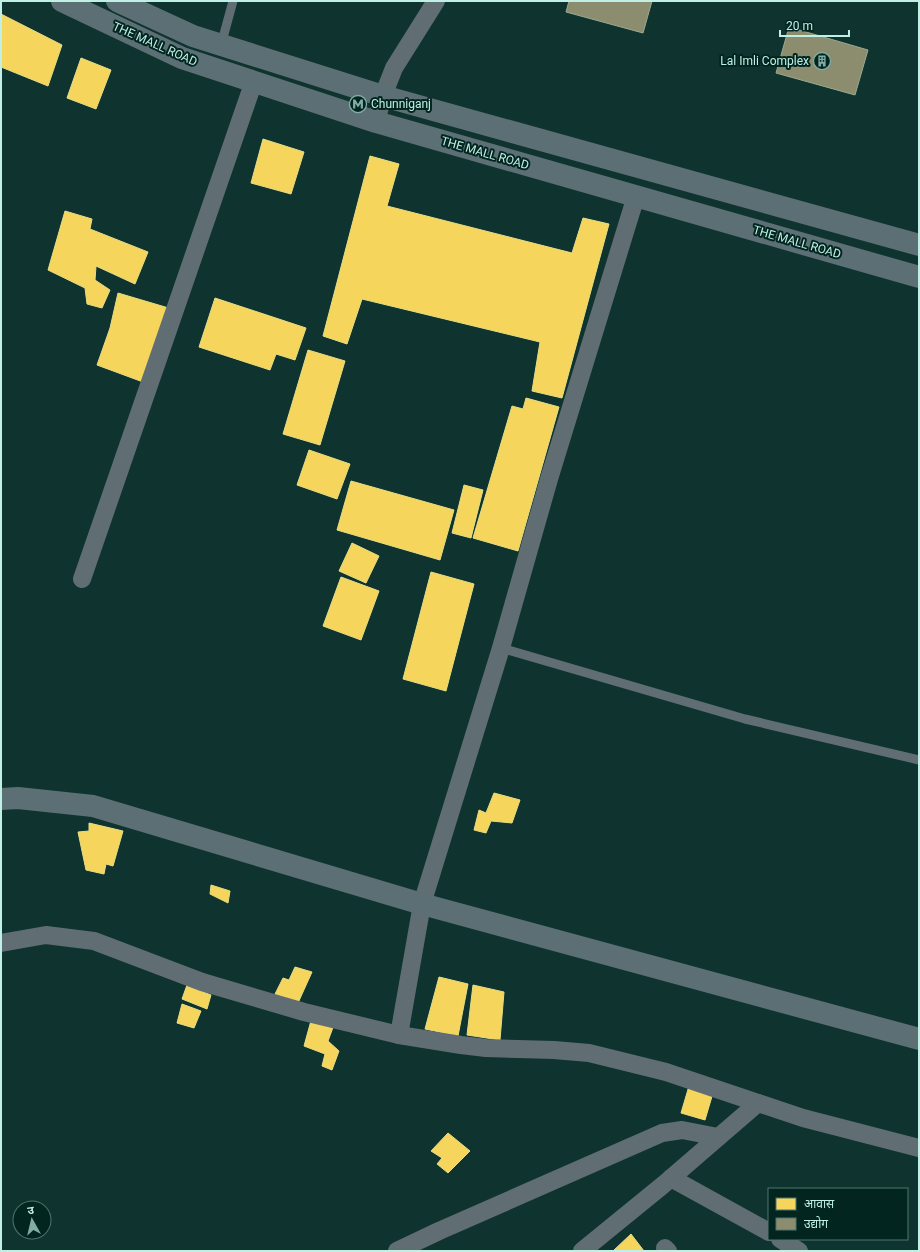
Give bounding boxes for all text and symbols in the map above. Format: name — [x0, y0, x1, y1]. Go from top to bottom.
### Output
scale bar — [780, 12, 849, 38]
street label: THE MALL ROAD — [111, 19, 200, 69]
text: 20 m — [786, 19, 813, 33]
building icon: Lal Imli Complex — [812, 51, 832, 71]
place label: Lal Imli Complex — [720, 54, 809, 68]
metro station icon: Chunniganj — [348, 94, 368, 114]
place label: Chunniganj — [371, 97, 431, 111]
street label: THE MALL ROAD — [439, 134, 531, 172]
street label: THE MALL ROAD — [751, 223, 843, 261]
legend — [768, 1188, 908, 1240]
text: आवास — [804, 1197, 835, 1211]
north arrow — [12, 1200, 52, 1240]
text: उ — [27, 1204, 35, 1217]
text: उद्योग — [804, 1216, 828, 1231]

